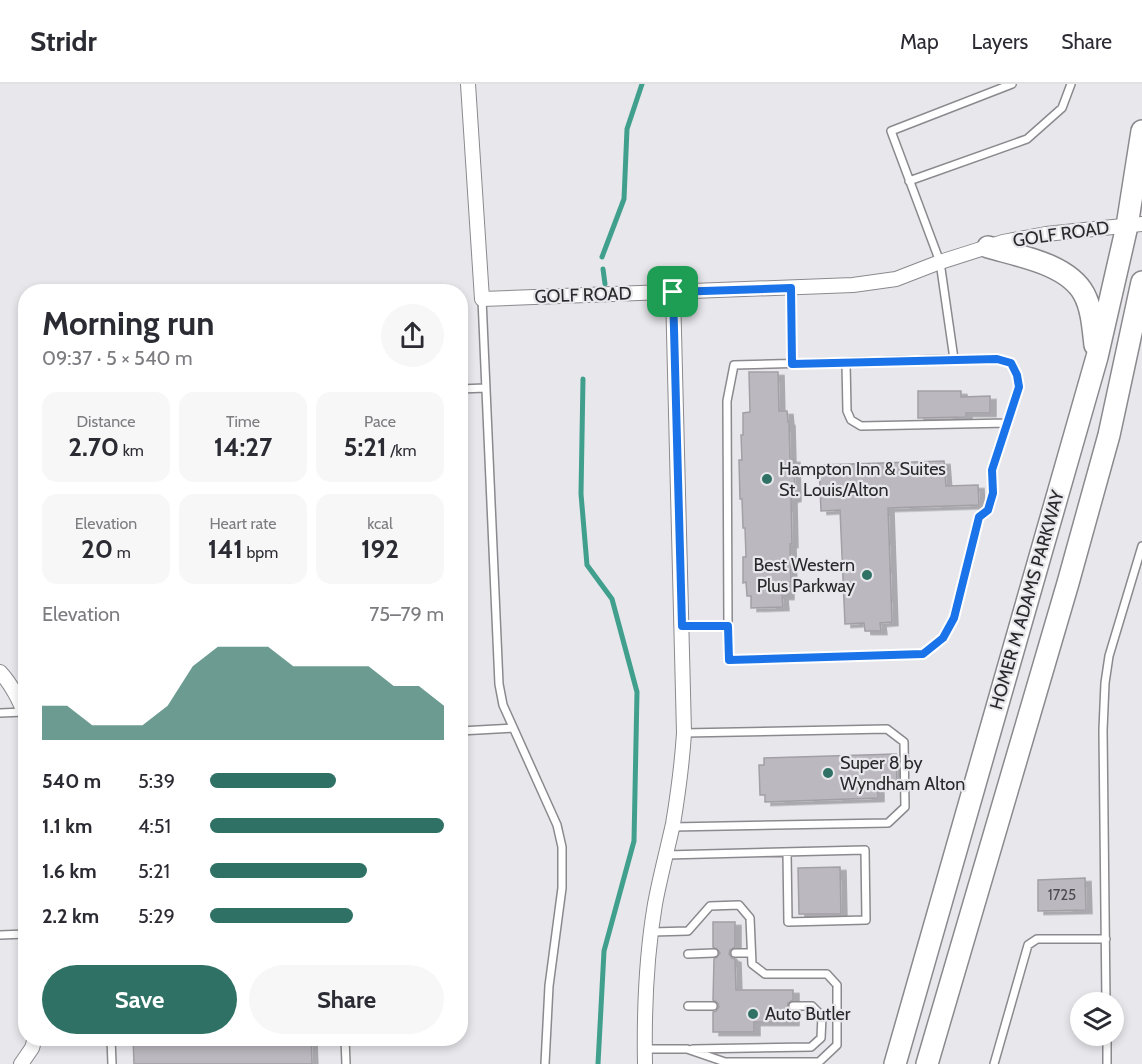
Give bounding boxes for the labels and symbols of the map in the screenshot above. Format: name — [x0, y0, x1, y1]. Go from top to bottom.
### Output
street label: GOLF ROAD — [1011, 216, 1111, 252]
pin — [647, 266, 698, 317]
street label: GOLF ROAD — [534, 282, 632, 308]
place label: Hampton Inn & Suites St. Louis/Alton — [779, 458, 946, 501]
marker: Hampton Inn & Suites St. Louis/Alton — [760, 472, 774, 486]
street label: HOMER M ADAMS PARKWAY — [985, 487, 1069, 712]
place label: Best Western Plus Parkway — [754, 554, 855, 597]
marker: Best Western Plus Parkway — [860, 568, 874, 582]
place label: Super 8 by Wyndham Alton — [840, 752, 965, 795]
marker: Super 8 by Wyndham Alton — [821, 766, 835, 780]
house number: 1725 — [1048, 886, 1076, 904]
place label: Auto Butler — [765, 1003, 851, 1025]
marker: Auto Butler — [746, 1007, 760, 1021]

